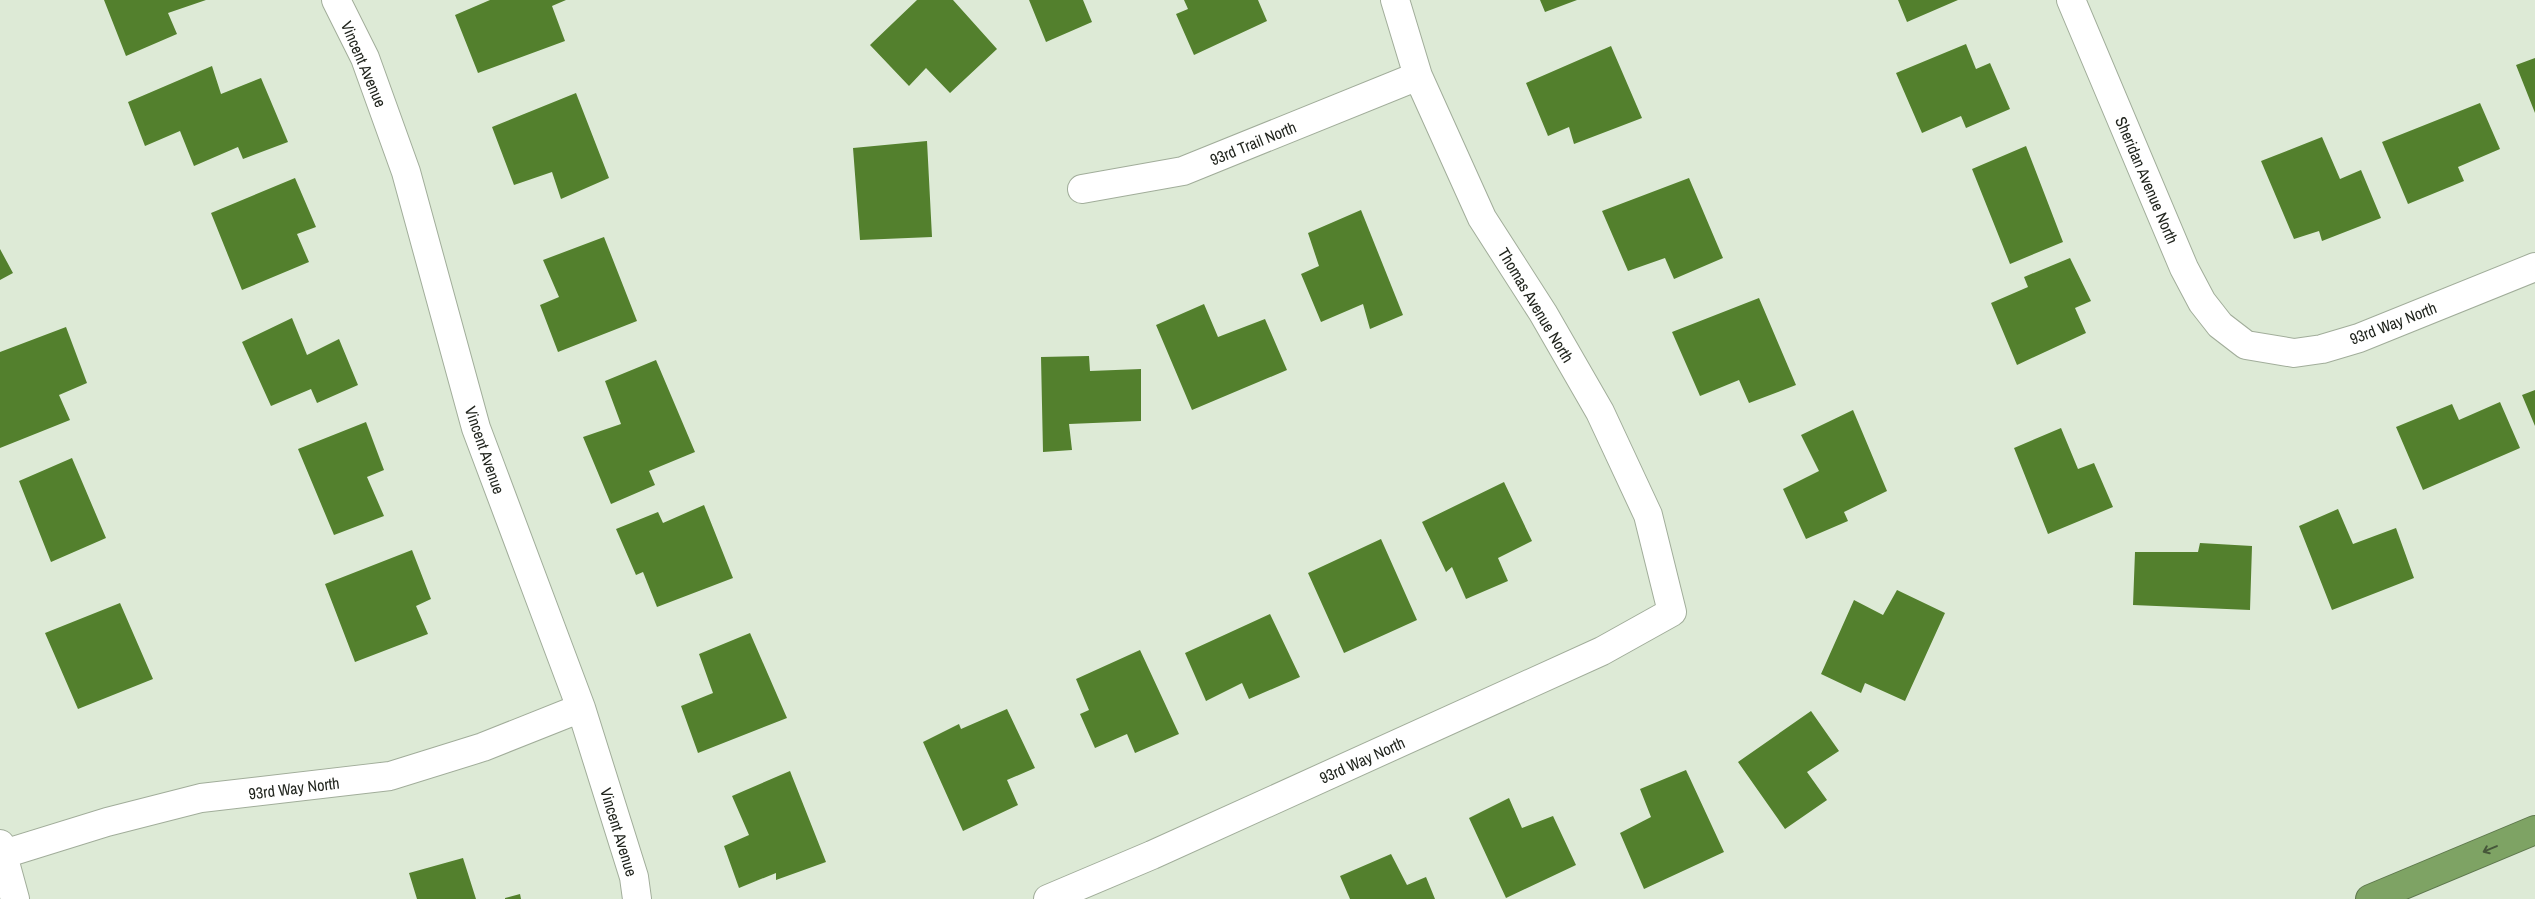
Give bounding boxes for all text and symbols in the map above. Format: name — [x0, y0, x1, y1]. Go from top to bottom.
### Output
street label: Vincent Avenue — [336, 18, 392, 110]
street label: Sheridan Avenue North — [2110, 113, 2184, 247]
street label: 93rd Trail North — [1207, 116, 1299, 170]
street label: Thomas Avenue North — [1493, 243, 1579, 367]
street label: 93rd Way North — [2346, 296, 2440, 350]
street label: Vincent Avenue — [460, 403, 510, 497]
street label: 93rd Way North — [1316, 731, 1408, 789]
street label: 93rd Way North — [247, 772, 341, 804]
street label: Vincent Avenue — [595, 785, 643, 879]
one-way arrow — [2483, 845, 2498, 854]

